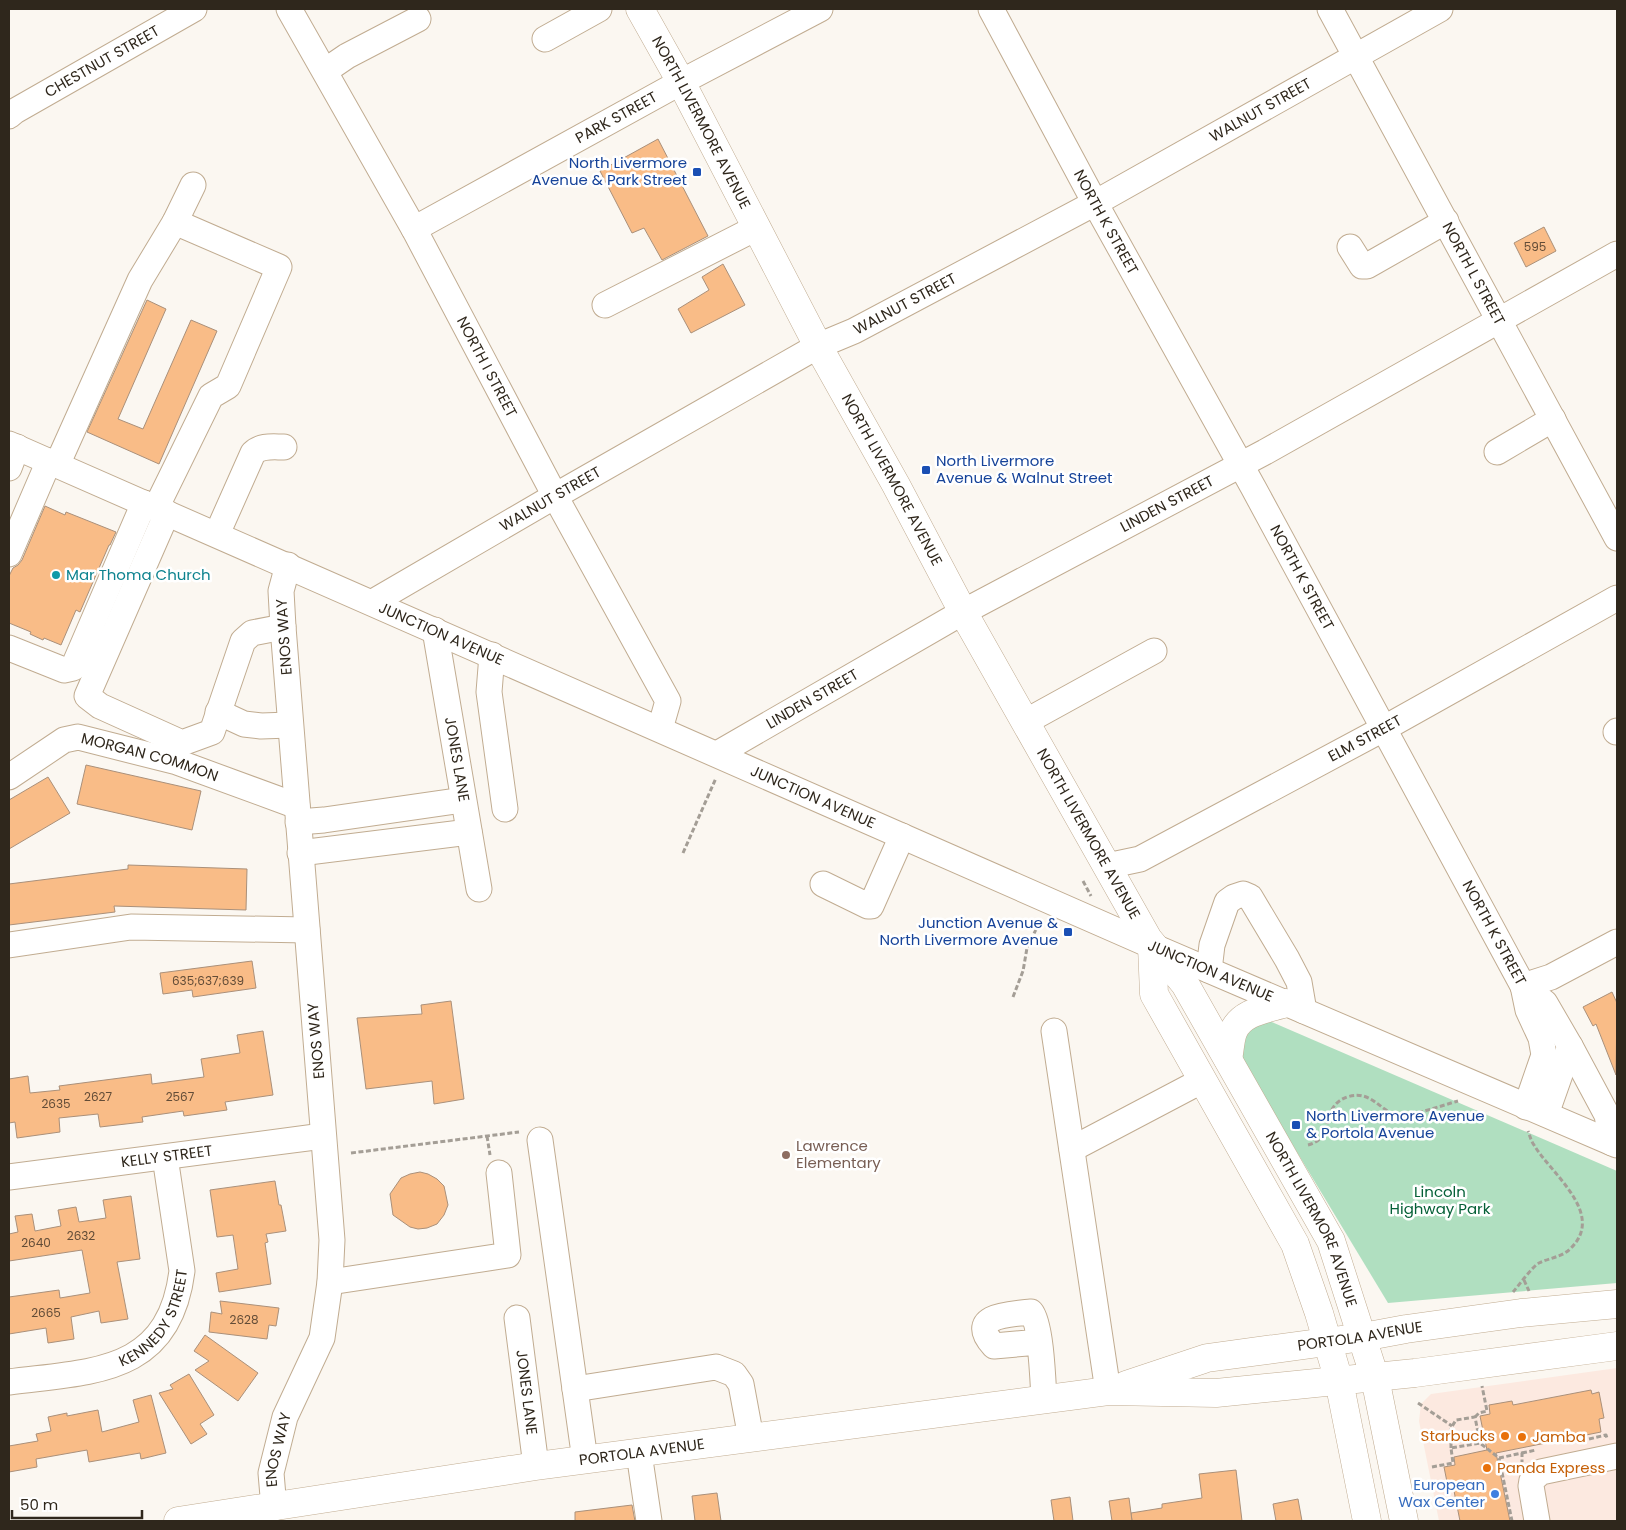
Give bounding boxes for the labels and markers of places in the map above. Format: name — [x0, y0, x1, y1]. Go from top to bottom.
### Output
place label: North Livermore Avenue & Park Street — [532, 152, 687, 190]
marker: North Livermore Avenue & Park Street — [691, 166, 703, 178]
place label: North Livermore Avenue & Walnut Street — [936, 450, 1112, 488]
marker: North Livermore Avenue & Walnut Street — [920, 464, 932, 476]
place label: Mar Thoma Church — [66, 564, 211, 585]
marker: Mar Thoma Church — [50, 569, 62, 581]
place label: Junction Avenue & North Livermore Avenue — [879, 912, 1058, 950]
marker: Junction Avenue & North Livermore Avenue — [1062, 926, 1074, 938]
place label: North Livermore Avenue & Portola Avenue — [1306, 1105, 1485, 1143]
marker: North Livermore Avenue & Portola Avenue — [1290, 1119, 1302, 1131]
place label: Lawrence Elementary — [796, 1135, 881, 1173]
marker: Lawrence Elementary — [780, 1149, 792, 1161]
place label: Starbucks — [1421, 1425, 1495, 1446]
place label: Jamba — [1532, 1426, 1586, 1447]
marker: Starbucks — [1499, 1430, 1511, 1442]
marker: Jamba — [1516, 1431, 1528, 1443]
place label: Panda Express — [1497, 1457, 1605, 1478]
marker: Panda Express — [1481, 1462, 1493, 1474]
place label: European Wax Center — [1398, 1474, 1485, 1512]
marker: European Wax Center — [1489, 1488, 1501, 1500]

